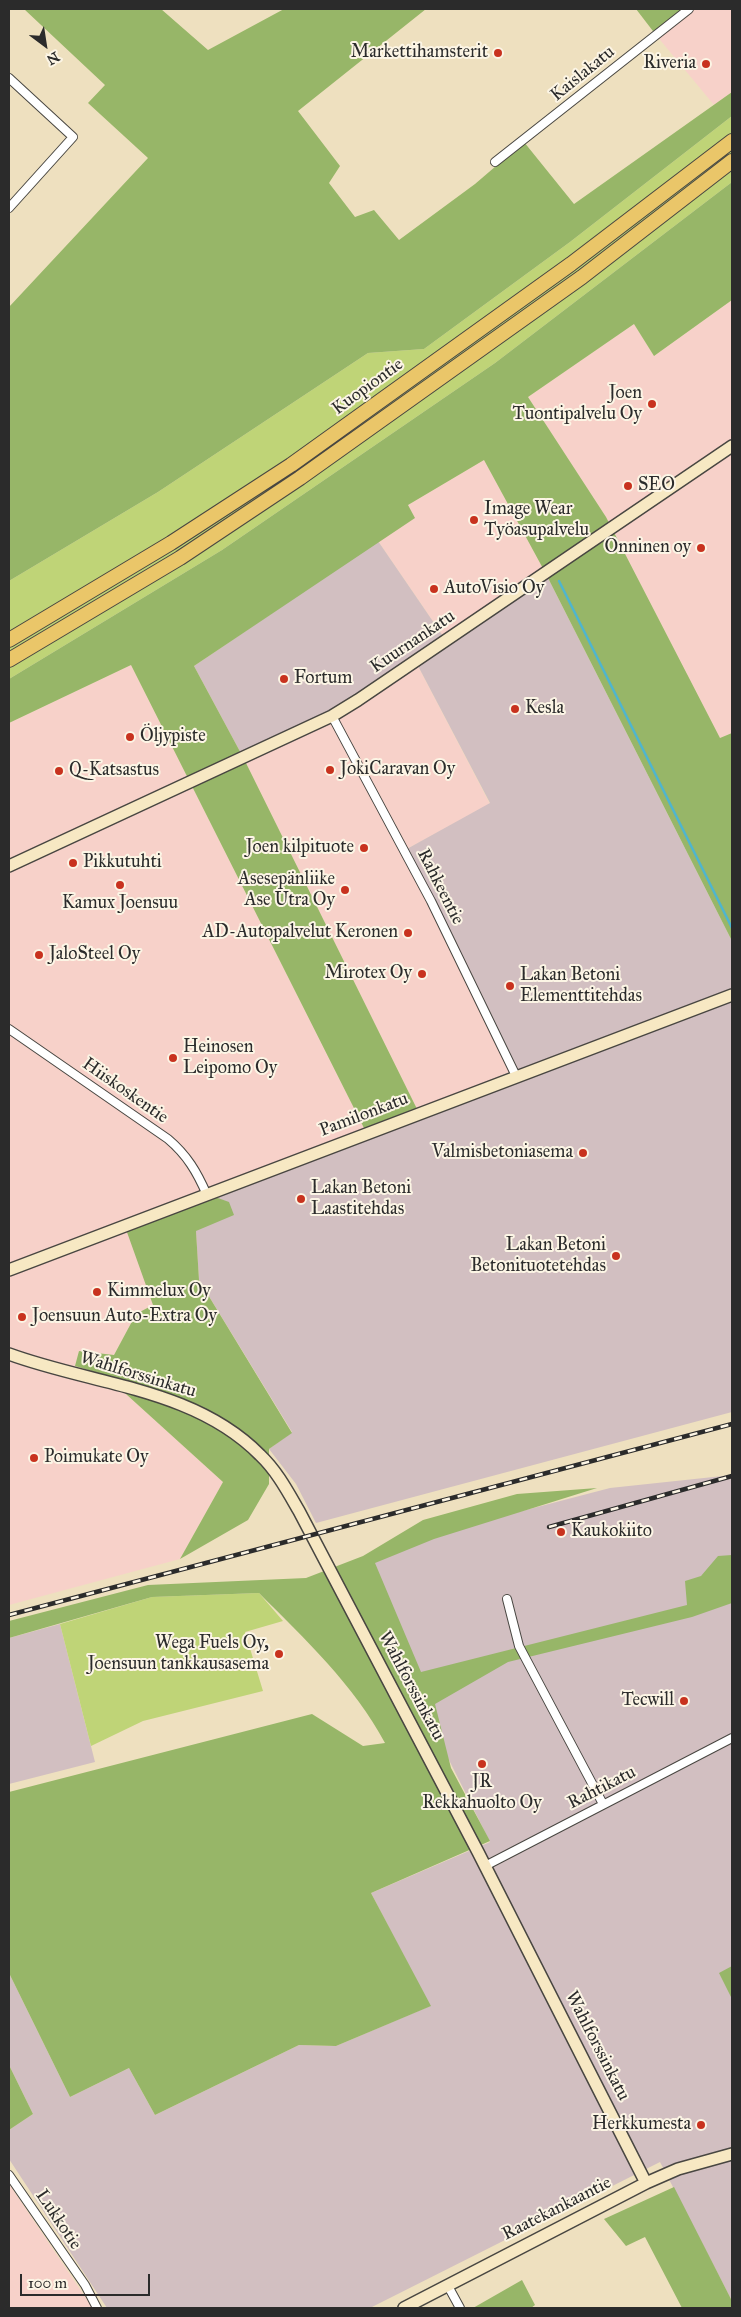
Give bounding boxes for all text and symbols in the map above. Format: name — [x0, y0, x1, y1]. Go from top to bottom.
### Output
north arrow — [20, 20, 70, 70]
place label: Markettihamsterit — [351, 42, 488, 64]
street label: Kaislakatu — [547, 42, 619, 106]
marker: Markettihamsterit — [492, 47, 504, 59]
text: N — [44, 48, 62, 69]
place label: Riveria — [643, 53, 696, 75]
marker: Riveria — [700, 58, 712, 70]
street label: Kuopiontie — [328, 354, 408, 420]
place label: Joen Tuontipalvelu Oy — [513, 383, 642, 426]
marker: Joen Tuontipalvelu Oy — [646, 398, 658, 410]
place label: SEO — [638, 475, 675, 497]
marker: SEO — [622, 480, 634, 492]
place label: Image Wear Työasupalvelu — [484, 499, 589, 542]
marker: Image Wear Työasupalvelu — [468, 514, 480, 526]
place label: Onninen oy — [605, 537, 691, 559]
marker: Onninen oy — [695, 542, 707, 554]
place label: AutoVisio Oy — [444, 578, 544, 600]
marker: AutoVisio Oy — [428, 583, 440, 595]
street label: Kuurnankatu — [367, 606, 459, 678]
place label: Fortum — [294, 668, 352, 690]
marker: Fortum — [278, 673, 290, 685]
place label: Kesla — [525, 698, 564, 720]
marker: Kesla — [509, 703, 521, 715]
place label: Öljypiste — [140, 726, 206, 748]
marker: Öljypiste — [124, 731, 136, 743]
place label: JokiCaravan Oy — [340, 759, 455, 781]
place label: Q-Katsastus — [69, 760, 159, 782]
marker: JokiCaravan Oy — [324, 764, 336, 776]
marker: Q-Katsastus — [53, 765, 65, 777]
place label: Joen kilpituote — [246, 837, 354, 859]
marker: Joen kilpituote — [358, 842, 370, 854]
street label: Rahkeentie — [412, 846, 468, 928]
place label: Pikkutuhti — [83, 852, 162, 874]
marker: Pikkutuhti — [67, 857, 79, 869]
place label: Asesepänliike Ase Utra Oy — [238, 869, 335, 912]
marker: Kamux Joensuu — [114, 879, 126, 891]
marker: Asesepänliike Ase Utra Oy — [339, 884, 351, 896]
place label: Kamux Joensuu — [62, 893, 178, 915]
place label: AD-Autopalvelut Keronen — [202, 922, 398, 944]
marker: AD-Autopalvelut Keronen — [402, 927, 414, 939]
place label: JaloSteel Oy — [49, 944, 140, 966]
marker: JaloSteel Oy — [33, 949, 45, 961]
place label: Mirotex Oy — [325, 963, 412, 985]
place label: Lakan Betoni Elementtitehdas — [520, 965, 642, 1008]
marker: Mirotex Oy — [416, 968, 428, 980]
marker: Lakan Betoni Elementtitehdas — [504, 980, 516, 992]
place label: Heinosen Leipomo Oy — [183, 1037, 277, 1080]
marker: Heinosen Leipomo Oy — [167, 1052, 179, 1064]
street label: Hiiskoskentie — [78, 1053, 172, 1129]
street label: Pamilonkatu — [317, 1088, 411, 1142]
place label: Valmisbetoniasema — [432, 1142, 573, 1164]
marker: Valmisbetoniasema — [577, 1147, 589, 1159]
place label: Lakan Betoni Laastitehdas — [311, 1178, 411, 1220]
marker: Lakan Betoni Laastitehdas — [295, 1193, 307, 1205]
place label: Lakan Betoni Betonituotetehdas — [470, 1235, 606, 1278]
marker: Lakan Betoni Betonituotetehdas — [610, 1250, 622, 1262]
place label: Kimmelux Oy — [107, 1281, 211, 1303]
marker: Kimmelux Oy — [91, 1286, 103, 1298]
place label: Joensuun Auto-Extra Oy — [32, 1306, 217, 1328]
marker: Joensuun Auto-Extra Oy — [16, 1311, 28, 1323]
street label: Wahlforssinkatu — [77, 1347, 199, 1403]
place label: Poimukate Oy — [44, 1447, 148, 1469]
marker: Poimukate Oy — [28, 1452, 40, 1464]
place label: Kaukokiito — [571, 1521, 652, 1543]
marker: Kaukokiito — [555, 1526, 567, 1538]
street label: Wahlforssinkatu — [373, 1628, 449, 1744]
place label: Wega Fuels Oy, Joensuun tankkausasema — [88, 1633, 269, 1676]
marker: Wega Fuels Oy, Joensuun tankkausasema — [273, 1648, 285, 1660]
place label: Tecwill — [622, 1690, 674, 1712]
marker: Tecwill — [678, 1695, 690, 1707]
marker: JR Rekkahuolto Oy — [476, 1758, 488, 1770]
street label: Rahtikatu — [564, 1762, 640, 1814]
place label: JR Rekkahuolto Oy — [422, 1772, 542, 1815]
street label: Wahlforssinkatu — [560, 1988, 634, 2104]
place label: Herkkumesta — [592, 2114, 691, 2136]
marker: Herkkumesta — [695, 2119, 707, 2131]
street label: Raatekankaantie — [499, 2172, 615, 2246]
street label: Lukkotie — [30, 2186, 86, 2254]
scale bar — [22, 2264, 152, 2296]
text: 100 m — [28, 2274, 67, 2292]

